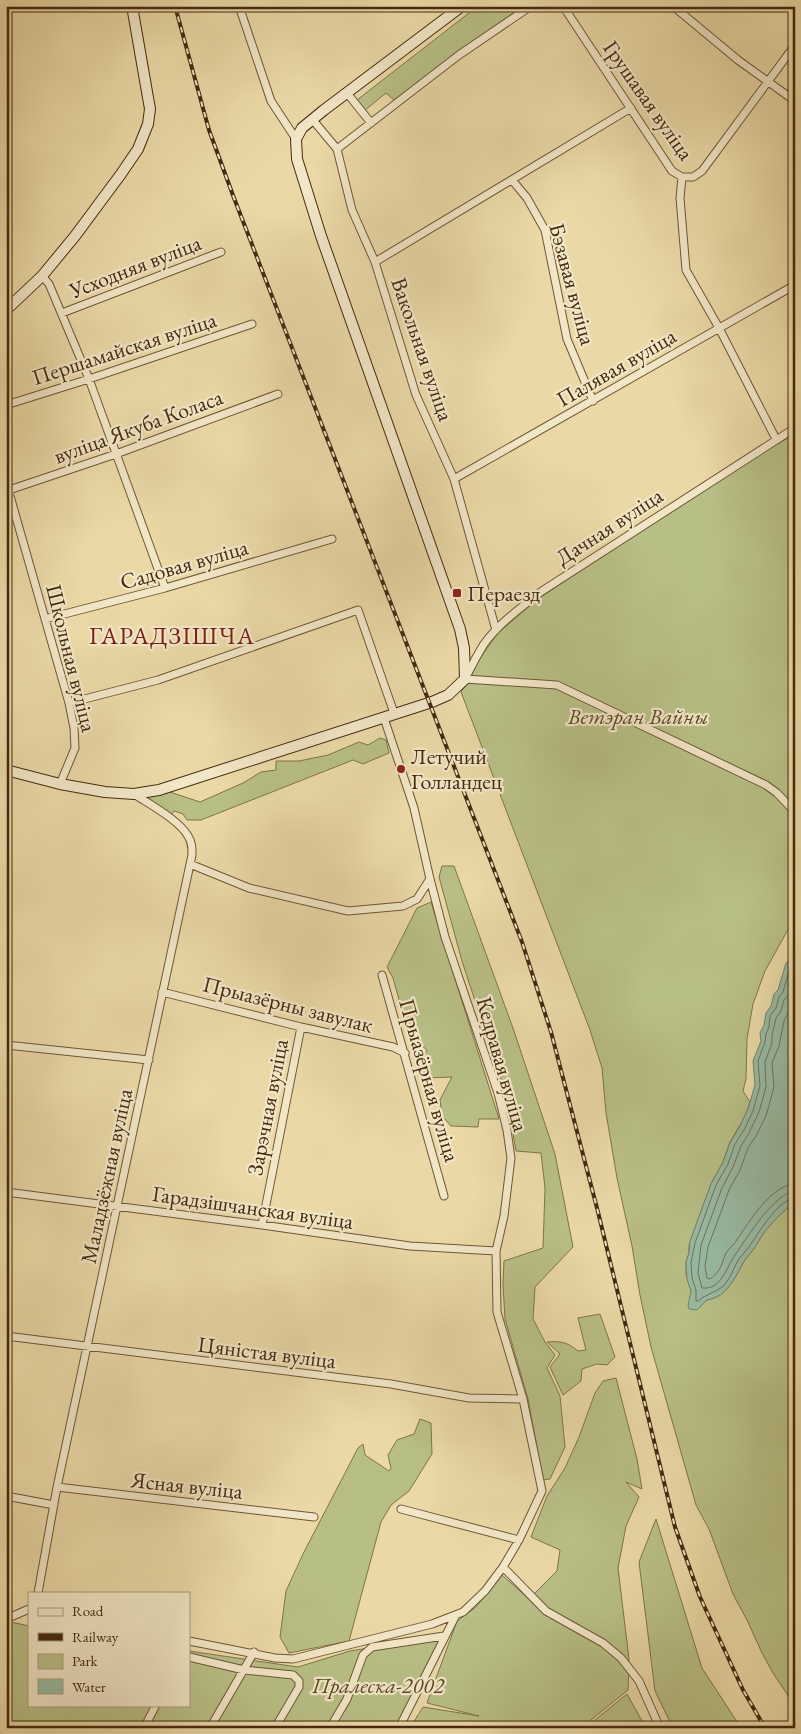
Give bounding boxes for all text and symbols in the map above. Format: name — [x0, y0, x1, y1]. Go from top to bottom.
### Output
street label: Грушавая вуліца — [597, 35, 701, 166]
street label: Бэзавая вуліца — [542, 220, 603, 349]
street label: Усходняя вуліца — [64, 228, 206, 305]
street label: Вакольная вуліца — [384, 274, 461, 425]
street label: Першамайская вуліца — [28, 305, 220, 392]
street label: Палявая вуліца — [551, 321, 682, 413]
street label: вуліца Якуба Коласа — [50, 382, 227, 471]
street label: Дачная вуліца — [550, 481, 669, 572]
street label: Садовая вуліца — [117, 532, 252, 597]
place label: Пераезд — [467, 579, 540, 608]
street label: Школьная вуліца — [39, 581, 104, 735]
marker: Пераезд — [451, 587, 463, 599]
district label: ГАРАДЗІШЧА — [89, 619, 255, 651]
park label: Ветэран Вайны — [567, 702, 708, 731]
place label: Летучий Голландец — [411, 742, 503, 796]
marker: Летучий Голландец — [395, 763, 407, 775]
street label: Прыазёрны завулак — [200, 969, 377, 1040]
street label: Кедравая вуліца — [469, 993, 536, 1135]
street label: Прыазёрная вуліца — [392, 995, 467, 1165]
street label: Зарэчная вуліца — [240, 1036, 295, 1178]
street label: Маладзёжная вуліца — [74, 1086, 139, 1266]
street label: Гарадзішчанская вуліца — [151, 1179, 355, 1236]
street label: Цяністая вуліца — [196, 1330, 338, 1375]
street label: Ясная вуліца — [129, 1465, 244, 1506]
legend — [28, 1592, 190, 1706]
text: Road — [72, 1601, 104, 1620]
text: Railway — [72, 1627, 119, 1646]
text: Park — [72, 1651, 99, 1670]
park label: Пралеска-2002 — [311, 1671, 446, 1700]
text: Water — [72, 1677, 106, 1696]

